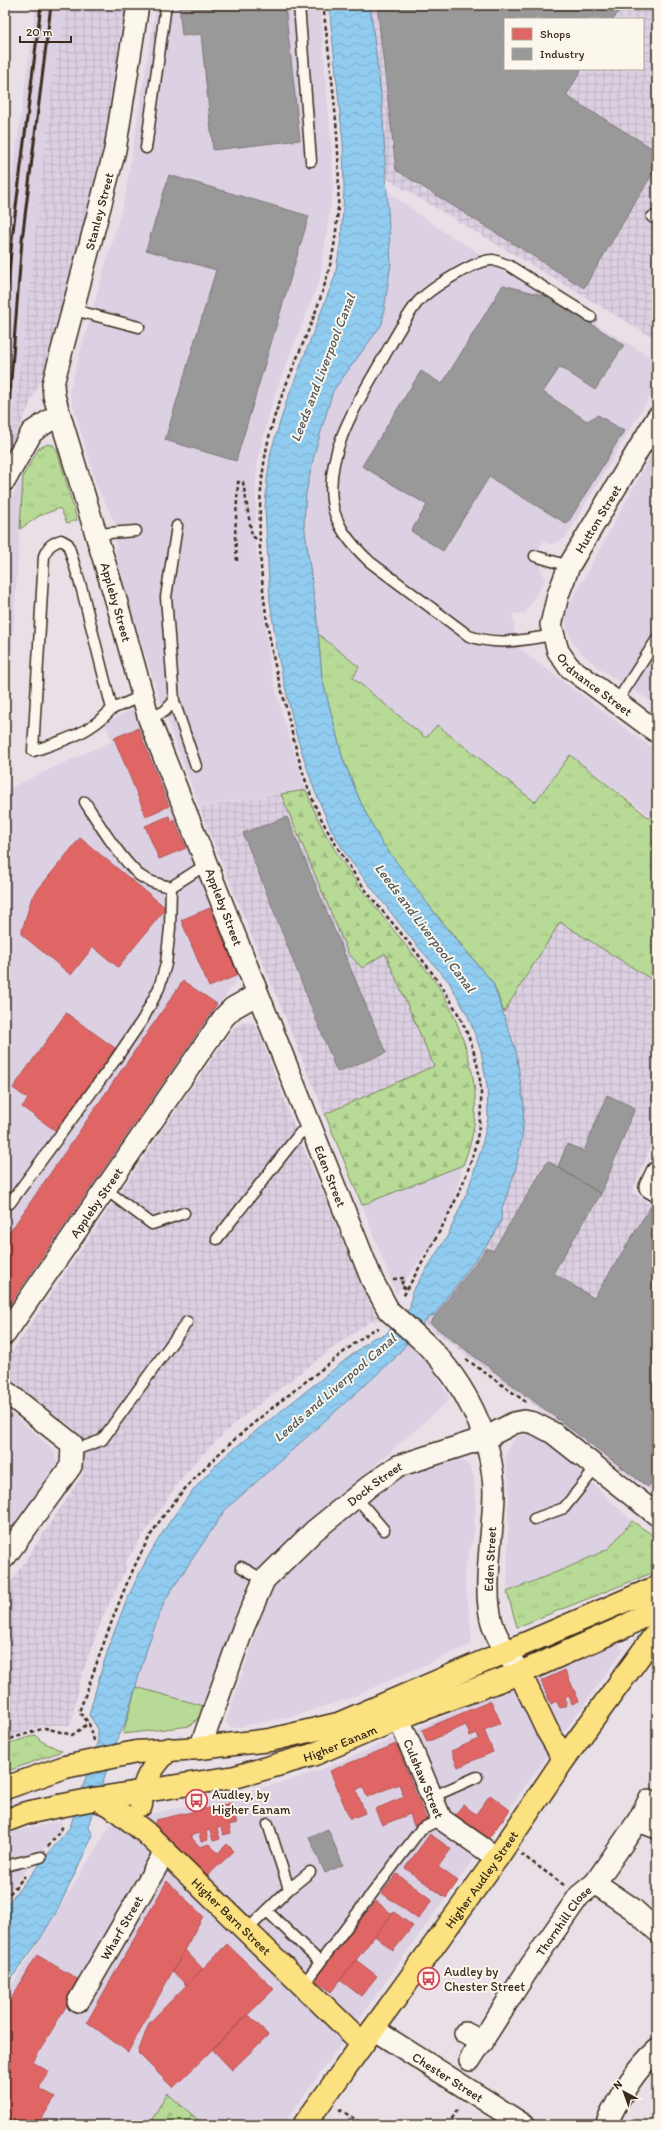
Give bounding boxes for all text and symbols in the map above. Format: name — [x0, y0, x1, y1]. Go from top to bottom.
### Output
scale bar — [20, 18, 71, 44]
legend — [504, 18, 644, 70]
text: 20 m — [26, 25, 53, 39]
text: Shops — [540, 27, 571, 41]
text: Industry — [540, 47, 585, 61]
street label: Stanley Street — [81, 171, 116, 252]
water label: Leeds and Liverpool Canal — [287, 291, 359, 444]
street label: Hutton Street — [572, 482, 624, 556]
street label: Appleby Street — [98, 561, 135, 644]
street label: Ordnance Street — [554, 650, 636, 719]
water label: Leeds and Liverpool Canal — [371, 860, 480, 997]
street label: Appleby Street — [202, 866, 246, 948]
street label: Eden Street — [312, 1143, 350, 1209]
street label: Appleby Street — [66, 1164, 125, 1240]
water label: Leeds and Liverpool Canal — [270, 1329, 401, 1446]
street label: Dock Street — [344, 1458, 404, 1509]
street label: Eden Street — [481, 1526, 499, 1592]
street label: Higher Eanam — [301, 1721, 379, 1765]
street label: Culshaw Street — [401, 1737, 447, 1821]
place label: Audley, by Higher Eanam — [212, 1787, 291, 1817]
bus stop icon: Audley, by Higher Eanam — [184, 1788, 210, 1814]
street label: Higher Audley Street — [441, 1828, 521, 1931]
street label: Higher Barn Street — [189, 1874, 274, 1958]
street label: Thornhill Close — [532, 1882, 594, 1959]
street label: Wharf Street — [97, 1893, 146, 1963]
place label: Audley by Chester Street — [444, 1964, 525, 1994]
bus stop icon: Audley by Chester Street — [415, 1965, 441, 1991]
street label: Chester Street — [410, 2049, 487, 2105]
north arrow — [604, 2072, 644, 2112]
text: N — [611, 2077, 625, 2092]

